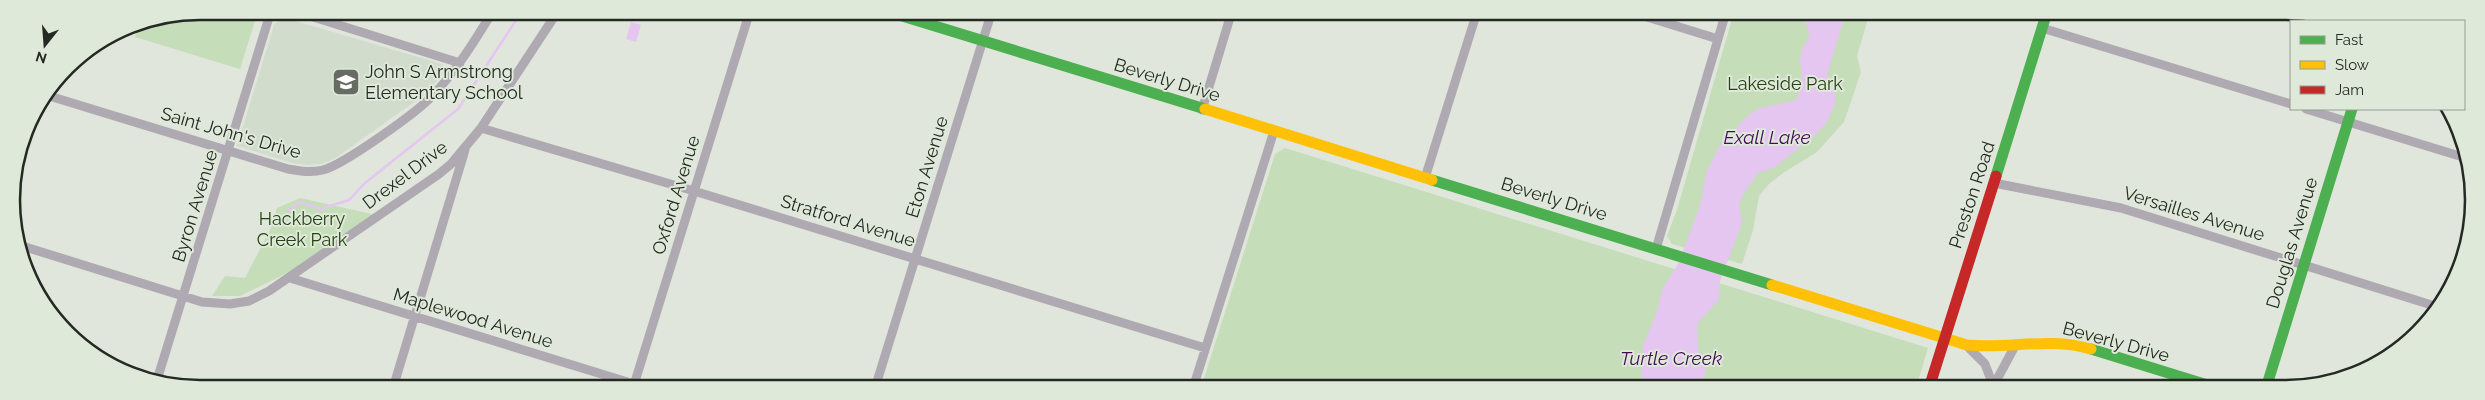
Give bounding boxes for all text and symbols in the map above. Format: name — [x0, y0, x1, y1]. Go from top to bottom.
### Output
north arrow — [20, 20, 70, 70]
legend — [2290, 20, 2465, 110]
text: Fast — [2335, 31, 2363, 49]
text: N — [34, 48, 49, 67]
street label: Beverly Drive — [1112, 53, 1223, 106]
text: Slow — [2335, 56, 2369, 74]
place label: John S Armstrong Elementary School — [365, 61, 523, 103]
school or university icon: John S Armstrong Elementary School — [331, 67, 361, 97]
park label: Lakeside Park — [1727, 73, 1843, 94]
text: Jam — [2335, 81, 2364, 99]
street label: Saint John's Drive — [159, 102, 304, 163]
street label: Eton Avenue — [901, 113, 952, 220]
water label: Exall Lake — [1723, 126, 1811, 148]
street label: Oxford Avenue — [647, 132, 704, 257]
street label: Drexel Drive — [358, 136, 451, 213]
street label: Preston Road — [1944, 139, 1999, 251]
street label: Byron Avenue — [168, 147, 222, 264]
street label: Beverly Drive — [1499, 172, 1610, 225]
street label: Douglas Avenue — [2262, 174, 2322, 311]
street label: Versailles Avenue — [2121, 182, 2268, 245]
street label: Stratford Avenue — [778, 190, 918, 251]
park label: Hackberry Creek Park — [257, 208, 348, 250]
street label: Maplewood Avenue — [391, 283, 556, 352]
street label: Beverly Drive — [2060, 317, 2172, 366]
water label: Turtle Creek — [1620, 347, 1722, 369]

